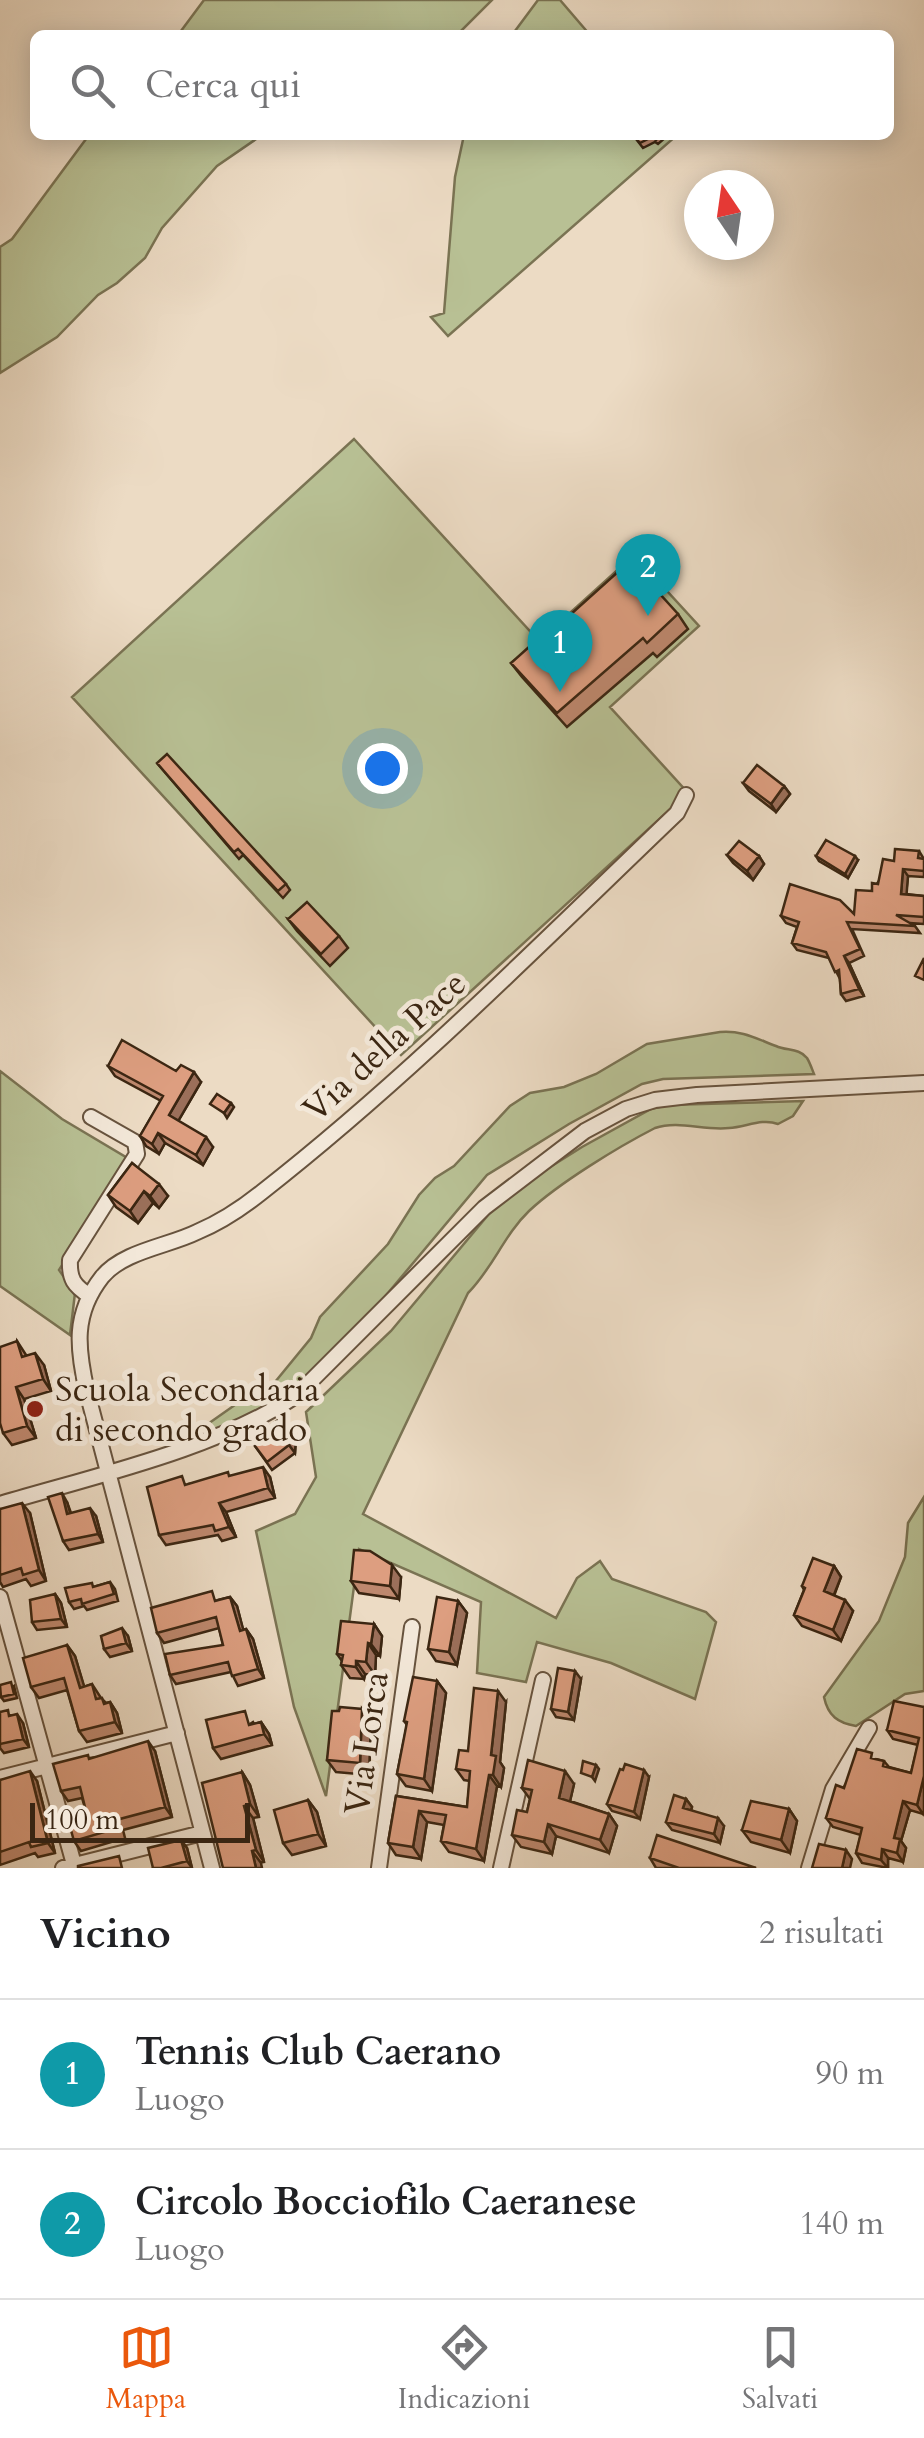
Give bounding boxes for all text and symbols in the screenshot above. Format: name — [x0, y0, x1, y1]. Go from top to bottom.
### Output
search box — [30, 30, 894, 140]
icon: search — [65, 58, 120, 113]
text: Cerca qui — [145, 59, 301, 111]
north arrow — [684, 170, 774, 260]
pin: 2 — [616, 534, 680, 616]
pin: 1 — [528, 610, 592, 692]
your location — [357, 743, 408, 794]
street label: Via della Pace — [293, 960, 477, 1133]
place label: Scuola Secondaria di secondo grado — [55, 1366, 320, 1454]
marker: Scuola Secondaria di secondo grado — [24, 1398, 46, 1420]
street label: Via Lorca — [333, 1668, 401, 1818]
scale bar — [30, 1798, 250, 1842]
text: 100 m — [45, 1801, 119, 1839]
text: Vicino — [40, 1905, 171, 1962]
text: 2 risultati — [759, 1911, 884, 1955]
text: Tennis Club Caerano — [135, 2026, 501, 2078]
text: 1 — [64, 2052, 81, 2096]
text: 90 m — [816, 2052, 884, 2096]
text: Luogo — [135, 2078, 224, 2122]
text: Circolo Bocciofilo Caeranese — [135, 2176, 637, 2228]
text: 2 — [64, 2202, 81, 2246]
text: 140 m — [799, 2202, 884, 2246]
text: Luogo — [135, 2228, 224, 2272]
tab: Mappa — [106, 2320, 186, 2418]
tab: Indicazioni — [398, 2320, 530, 2418]
tab: Salvati — [742, 2320, 818, 2418]

